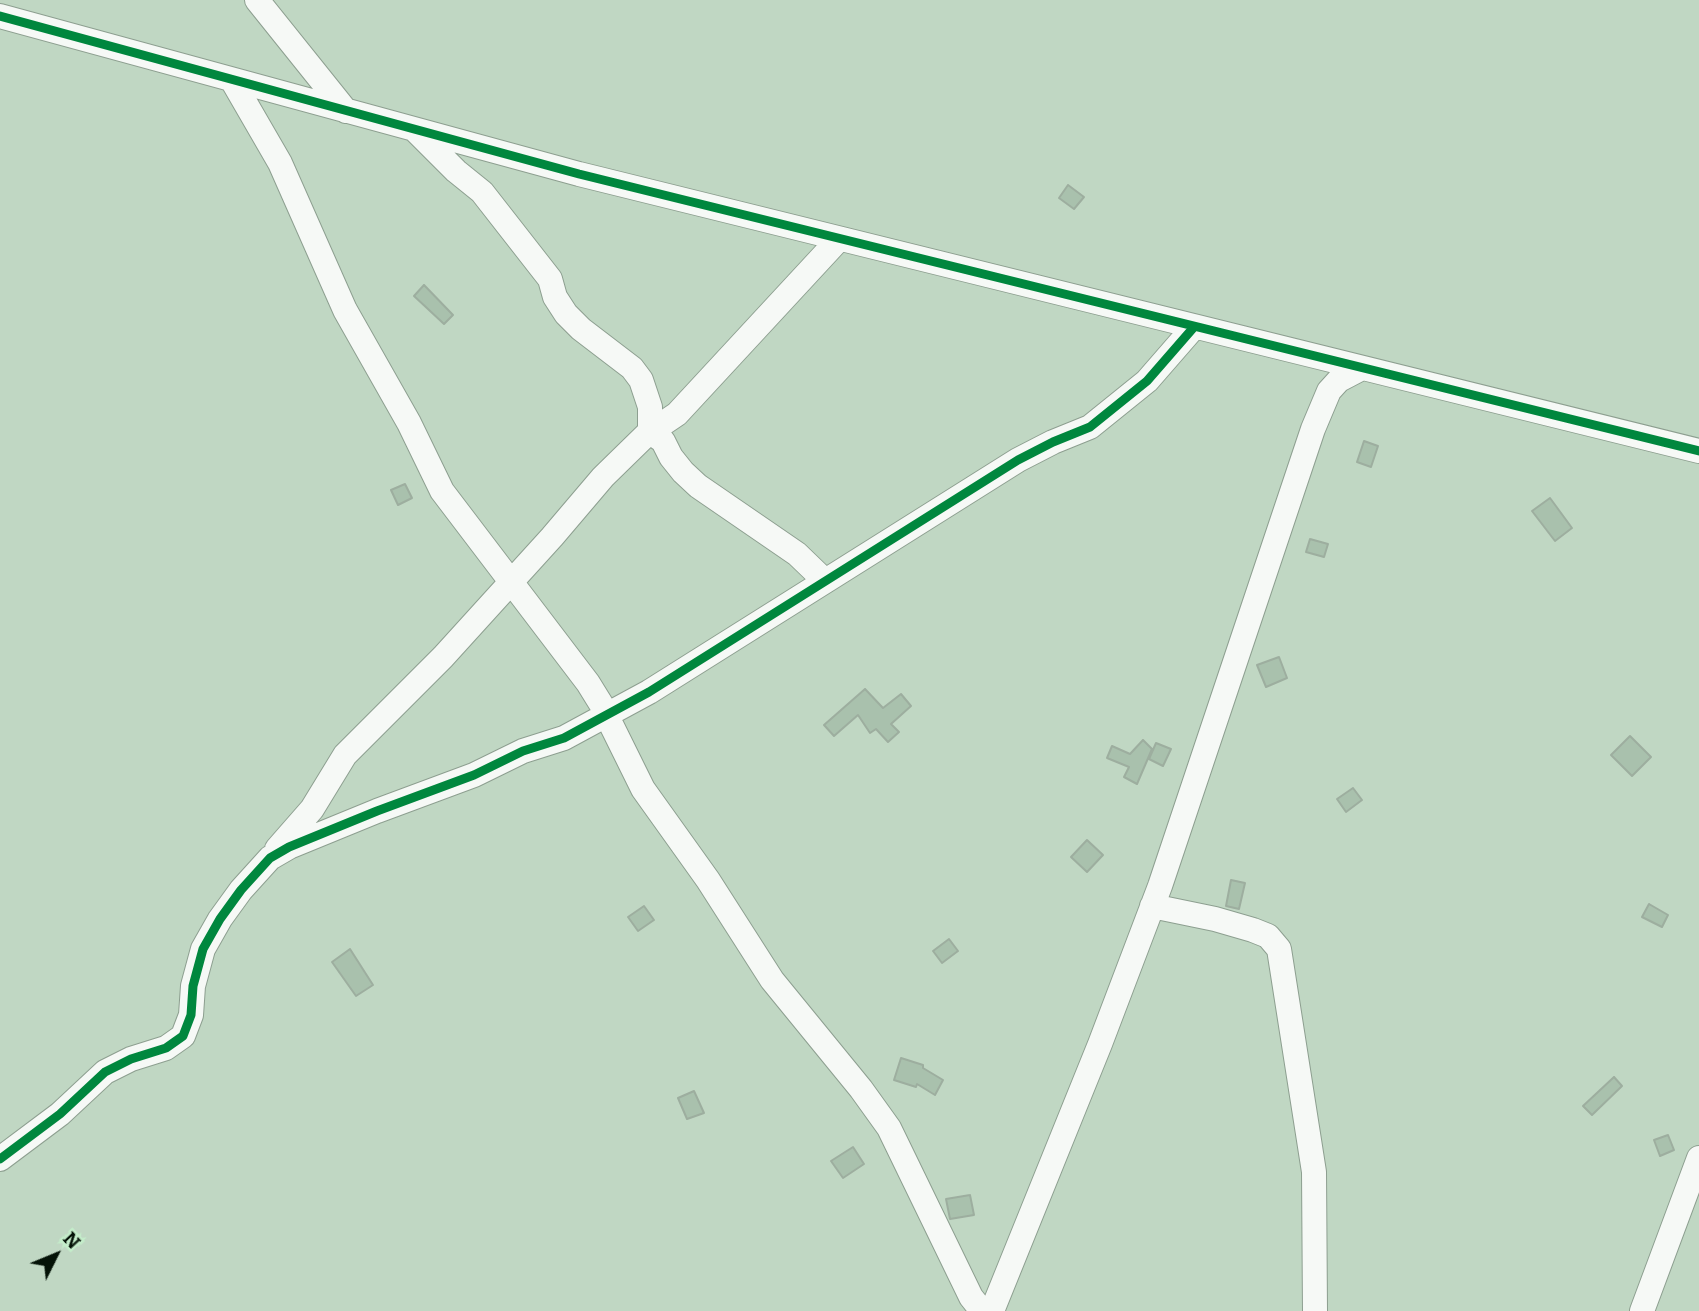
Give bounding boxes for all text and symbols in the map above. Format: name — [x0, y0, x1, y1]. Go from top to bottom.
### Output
north arrow — [21, 1220, 91, 1290]
text: N — [58, 1227, 85, 1254]

